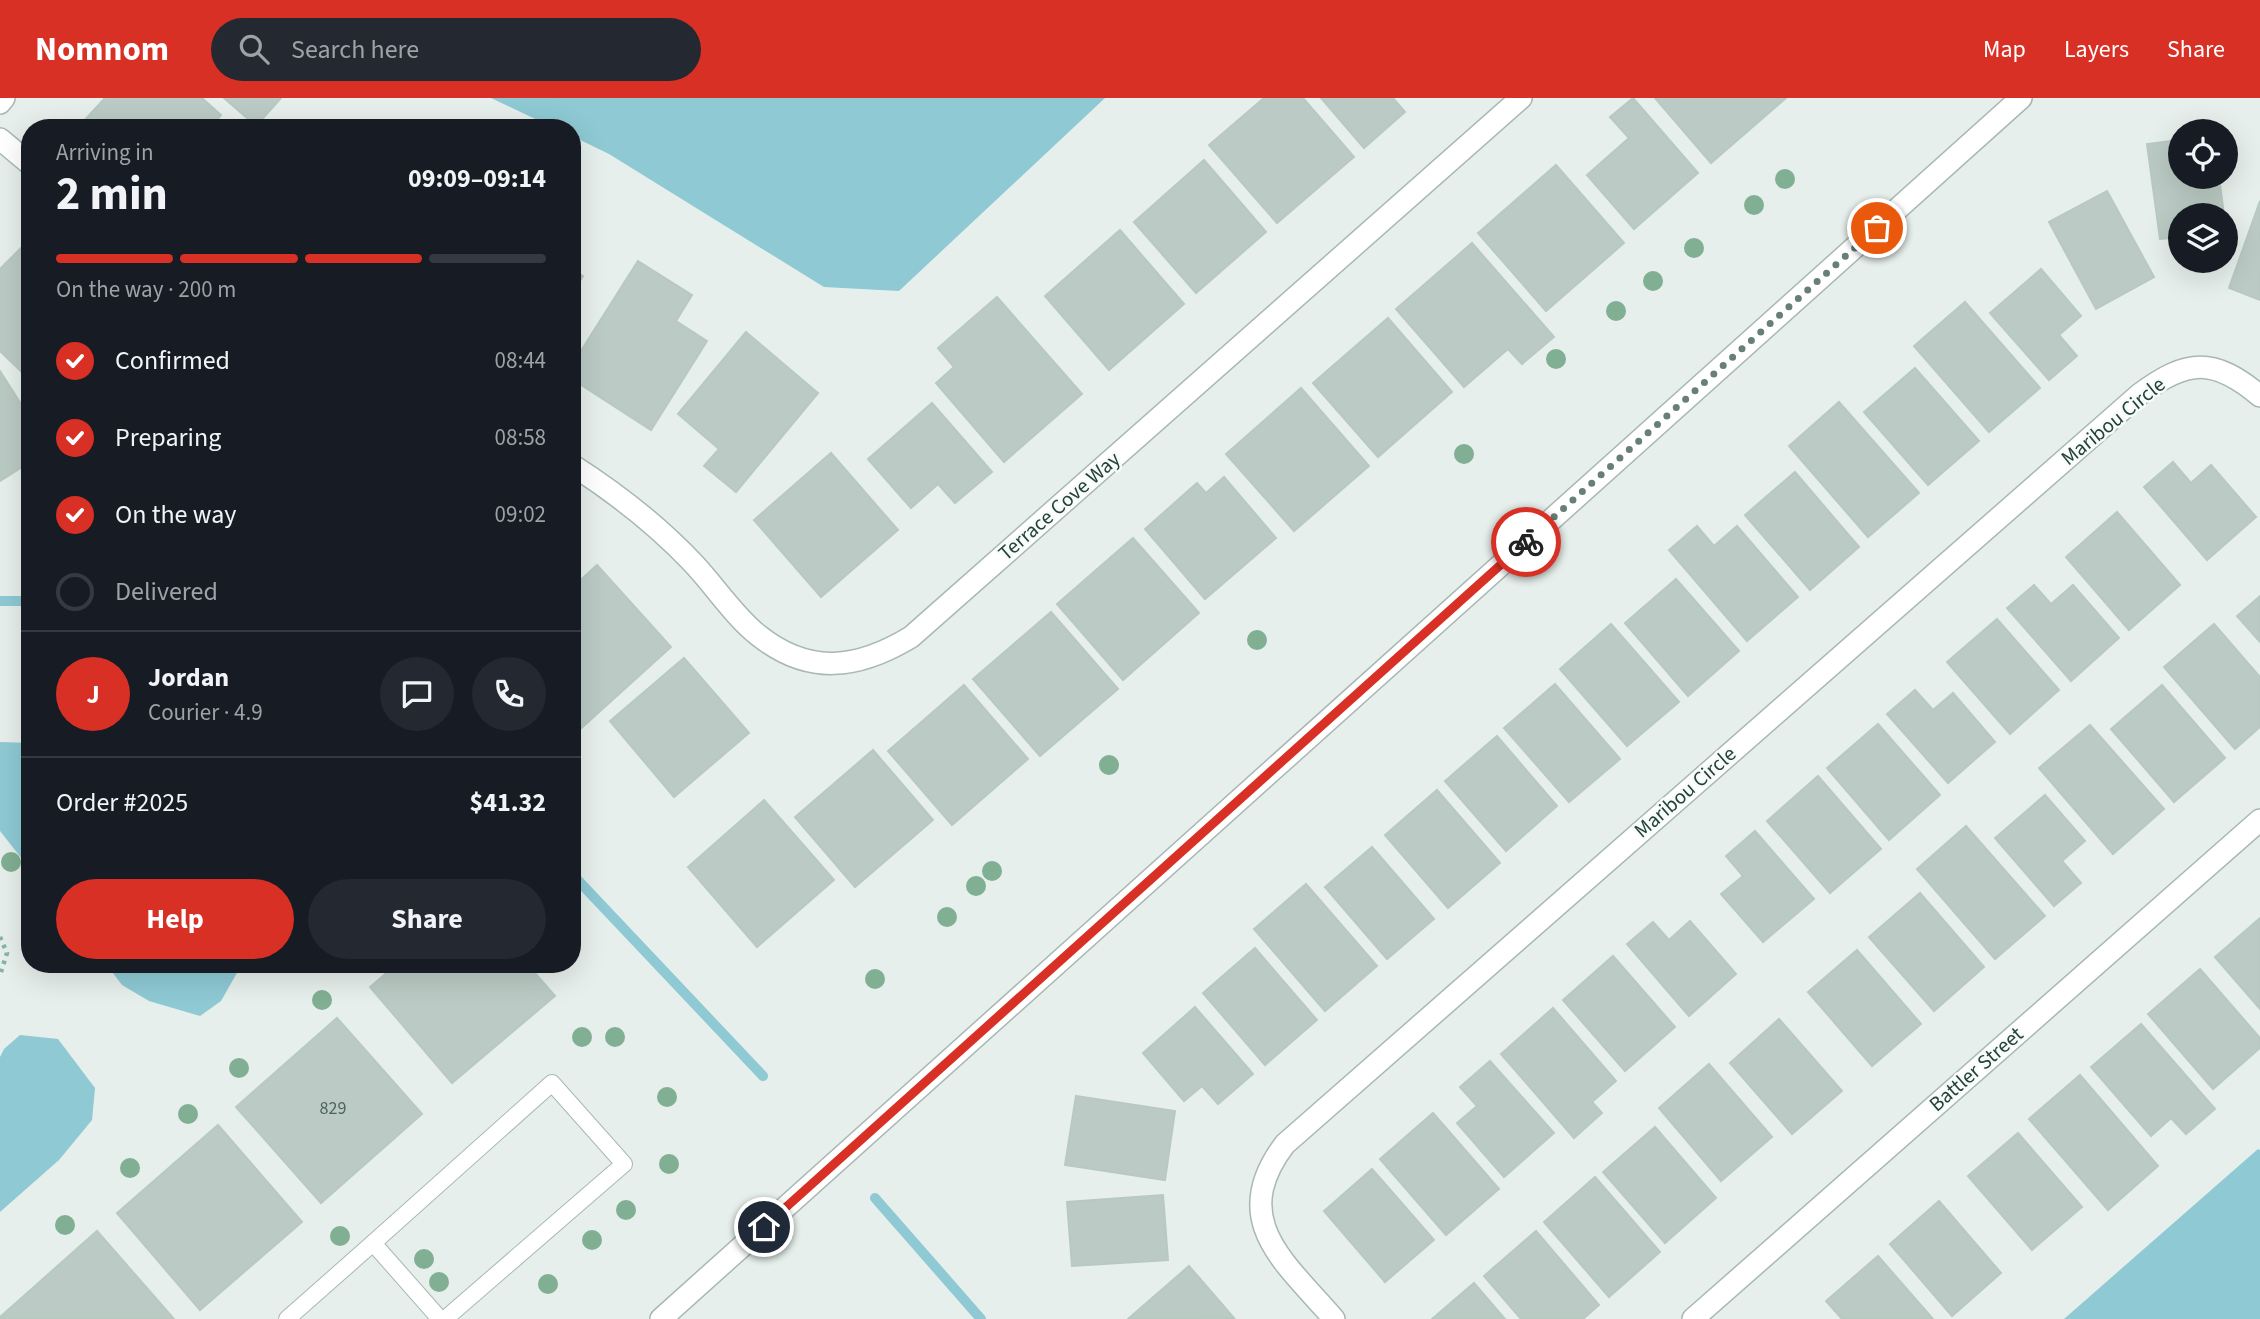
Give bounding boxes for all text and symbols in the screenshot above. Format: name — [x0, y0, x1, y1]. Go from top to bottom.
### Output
search box — [211, 18, 701, 81]
text: Nomnom — [35, 26, 169, 73]
icon: search — [235, 30, 273, 68]
text: Search here — [291, 31, 419, 68]
text: Map — [1983, 32, 2026, 67]
text: Layers — [2064, 32, 2129, 67]
text: Share — [2167, 32, 2225, 67]
map controls — [2168, 119, 2238, 273]
button: locate — [2168, 119, 2238, 189]
text: Arriving in — [56, 136, 154, 169]
text: 09:09–09:14 — [408, 160, 546, 197]
text: 2 min — [56, 162, 168, 227]
pin — [1847, 198, 1907, 258]
button: layers — [2168, 203, 2238, 273]
icon: bag — [1858, 209, 1896, 247]
text: On the way · 200 m — [56, 273, 236, 306]
icon: check — [56, 342, 94, 380]
text: Confirmed — [115, 342, 230, 379]
text: 08:44 — [495, 344, 546, 377]
street label: Maribou Circle — [2054, 370, 2172, 472]
icon: check — [56, 419, 94, 457]
text: Preparing — [115, 419, 221, 456]
text: 08:58 — [495, 421, 546, 454]
street label: Terrace Cove Way — [991, 444, 1127, 567]
icon: check — [56, 496, 94, 534]
text: On the way — [115, 496, 236, 533]
text: 09:02 — [495, 498, 546, 531]
courier — [1491, 507, 1561, 577]
icon: bike — [1507, 523, 1545, 561]
text: Delivered — [115, 573, 218, 610]
button: chat — [380, 657, 454, 731]
button: phone — [472, 657, 546, 731]
text: Jordan — [148, 659, 229, 696]
text: J — [86, 676, 100, 713]
text: Courier · 4.9 — [148, 696, 263, 729]
street label: Maribou Circle — [1627, 739, 1743, 845]
text: Order #2025 — [56, 784, 188, 821]
text: $41.32 — [470, 784, 546, 821]
button: Help — [56, 879, 294, 959]
button: Share — [308, 879, 546, 959]
street label: Battler Street — [1922, 1020, 2030, 1118]
house number: 829 — [320, 1096, 346, 1121]
pin — [734, 1197, 794, 1257]
icon: home — [745, 1208, 783, 1246]

